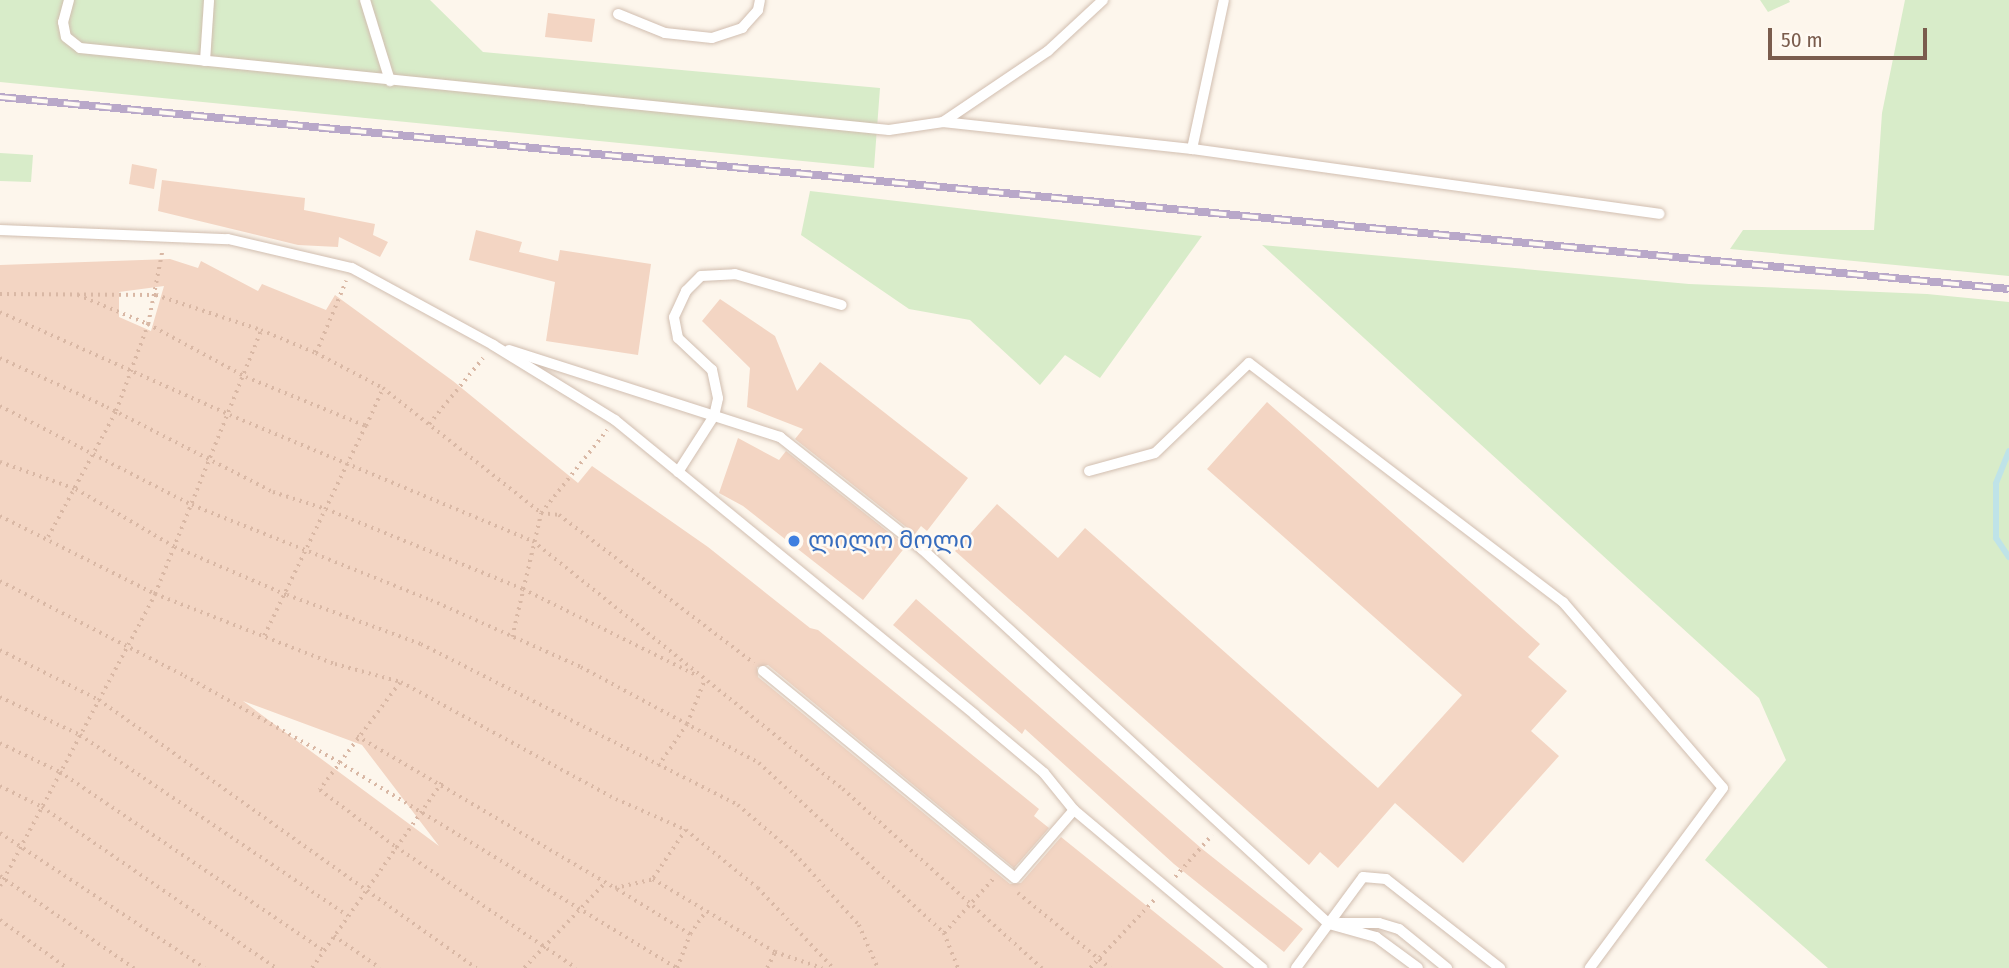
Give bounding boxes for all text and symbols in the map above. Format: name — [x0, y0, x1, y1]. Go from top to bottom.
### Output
scale bar — [1771, 14, 1930, 58]
text: 50 m — [1781, 27, 1823, 53]
place label: ლილო მოლი — [808, 527, 973, 555]
marker: ლილო მოლი — [786, 533, 802, 549]

